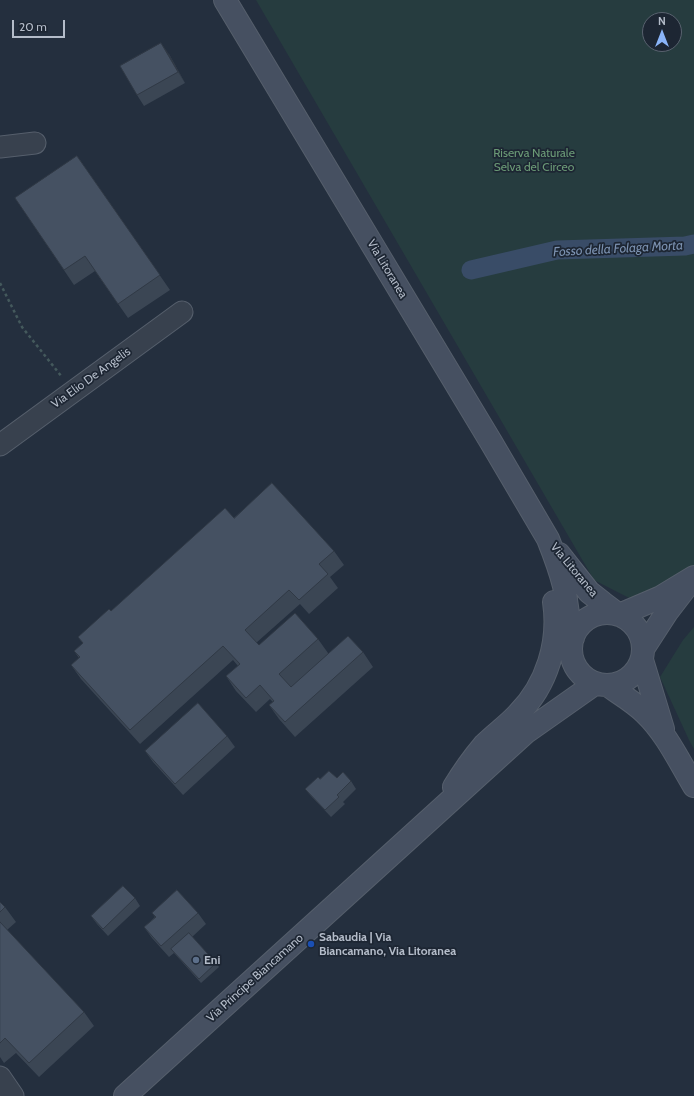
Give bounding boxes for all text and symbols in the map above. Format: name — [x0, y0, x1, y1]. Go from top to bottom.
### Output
scale bar — [14, 12, 67, 38]
north arrow — [642, 12, 682, 52]
text: N — [658, 14, 666, 28]
text: 20 m — [19, 19, 47, 34]
park label: Riserva Naturale Selva del Circeo — [493, 146, 575, 174]
street label: Via Litoranea — [364, 237, 410, 301]
water label: Fosso della Folaga Morta — [553, 238, 683, 260]
street label: Via Elio De Angelis — [49, 344, 133, 412]
street label: Via Litoranea — [547, 540, 601, 600]
place label: Sabaudia | Via Biancamano, Via Litoranea — [319, 930, 456, 958]
street label: Via Principe Biancamano — [204, 931, 306, 1025]
marker: Sabaudia | Via Biancamano, Via Litoranea — [306, 939, 316, 949]
place label: Eni — [204, 953, 220, 967]
marker: Eni — [191, 955, 201, 965]

